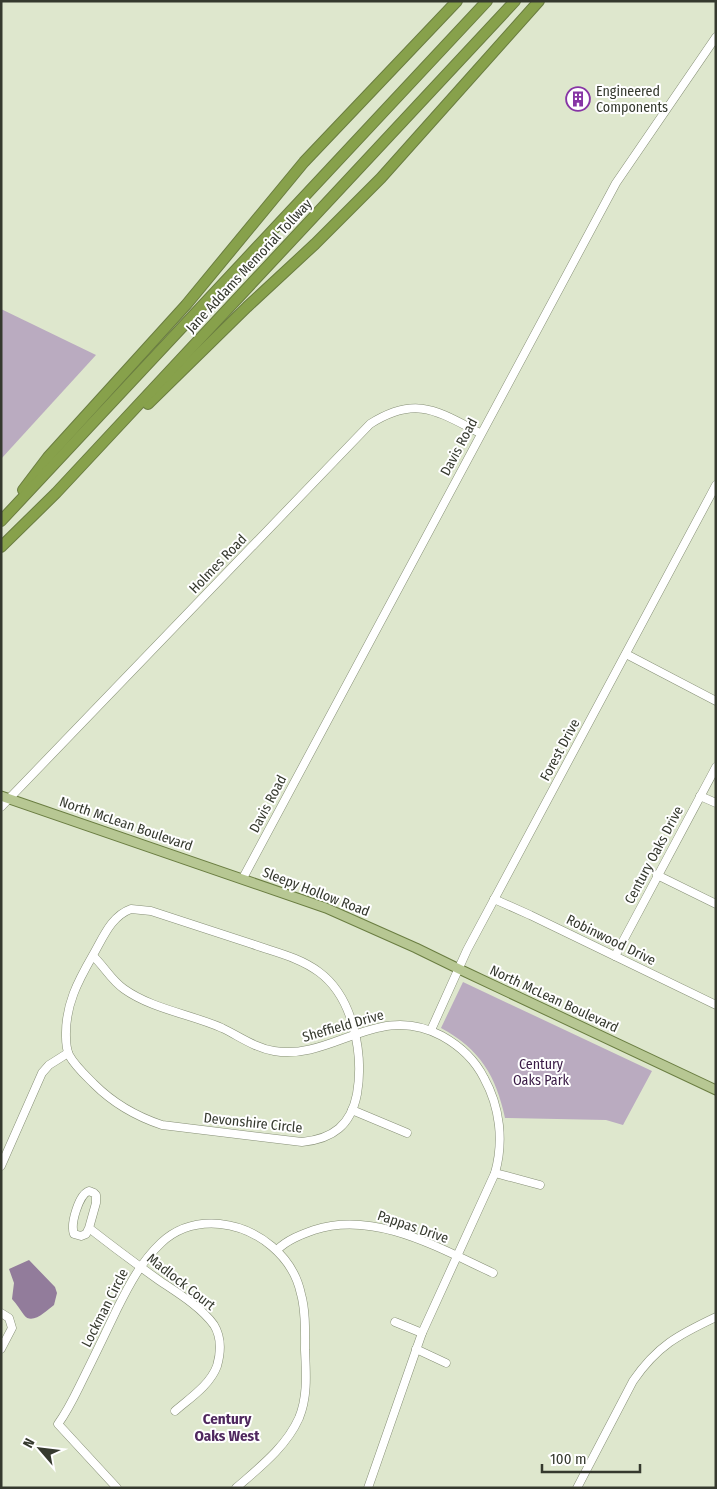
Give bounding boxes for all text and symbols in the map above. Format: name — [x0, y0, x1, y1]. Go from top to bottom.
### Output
place label: Engineered Components — [596, 83, 668, 116]
building icon: Engineered Components — [565, 86, 591, 112]
street label: Jane Addams Memorial Tollway — [182, 195, 316, 337]
street label: Davis Road — [437, 415, 481, 479]
street label: Holmes Road — [186, 531, 250, 597]
street label: Forest Drive — [537, 716, 583, 784]
street label: Davis Road — [246, 772, 290, 836]
street label: North McLean Boulevard — [57, 793, 195, 855]
street label: Century Oaks Drive — [621, 803, 687, 907]
street label: Sleepy Hollow Road — [260, 864, 372, 920]
street label: Robinwood Drive — [563, 911, 659, 969]
street label: North McLean Boulevard — [487, 962, 621, 1036]
street label: Sheffield Drive — [300, 1006, 386, 1046]
park label: Century Oaks Park — [513, 1056, 570, 1089]
street label: Devonshire Circle — [203, 1109, 303, 1137]
street label: Pappas Drive — [375, 1207, 451, 1247]
street label: Madlock Court — [143, 1250, 219, 1314]
street label: Lockman Circle — [78, 1266, 132, 1350]
district label: Century Oaks West — [195, 1410, 260, 1445]
north arrow — [15, 1424, 65, 1474]
text: N — [19, 1435, 38, 1451]
scale bar — [542, 1442, 640, 1474]
text: 100 m — [550, 1450, 587, 1468]

